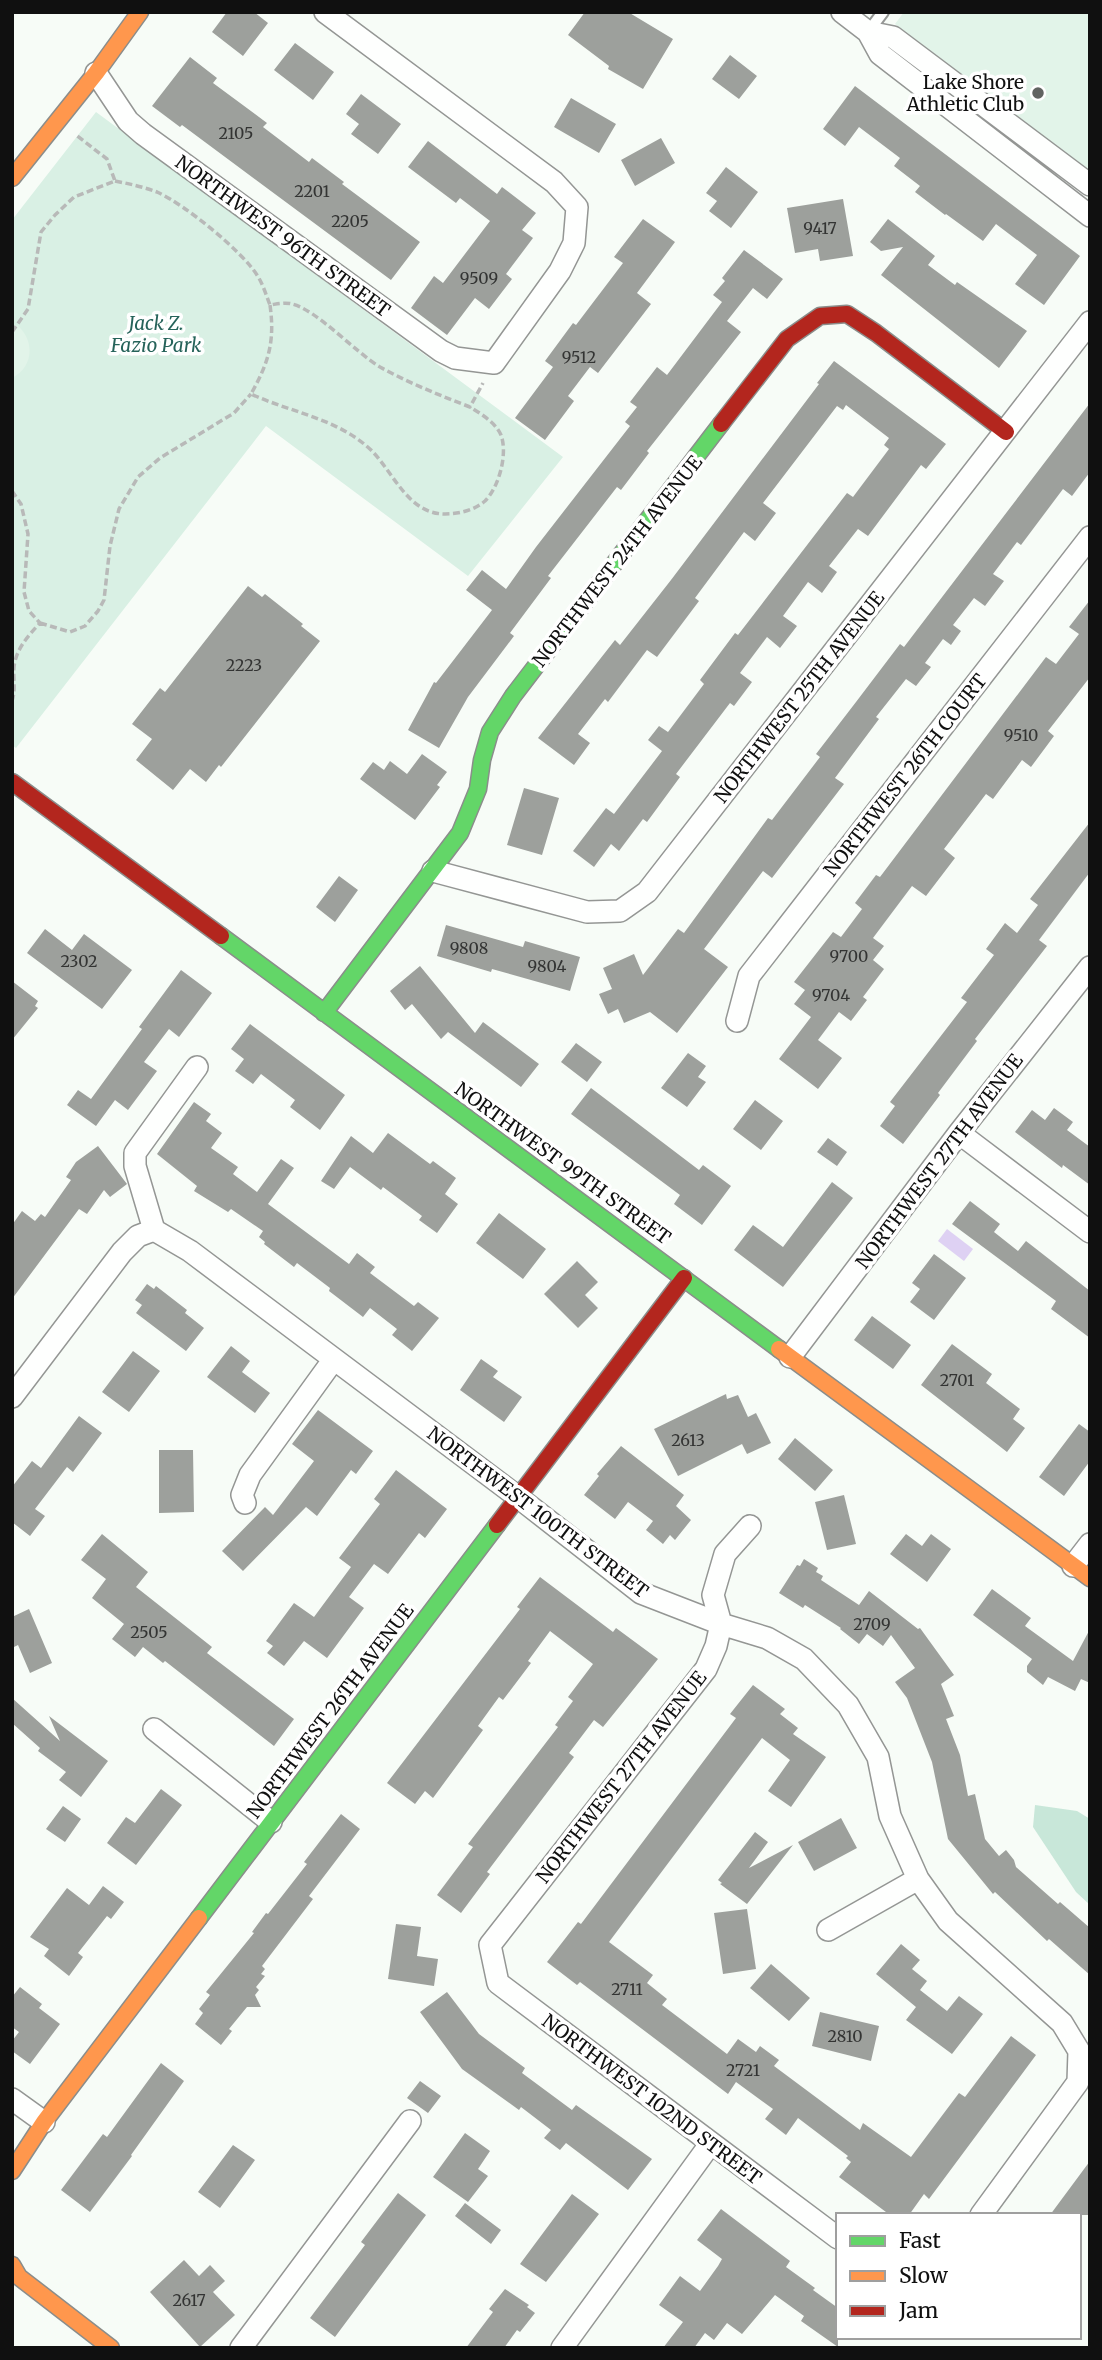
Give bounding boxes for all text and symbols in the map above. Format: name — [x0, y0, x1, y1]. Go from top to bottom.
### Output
place label: Lake Shore Athletic Club — [906, 70, 1024, 116]
marker: Lake Shore Athletic Club — [1030, 85, 1046, 101]
house number: 2105 — [219, 123, 253, 143]
street label: NORTHWEST 96TH STREET — [171, 150, 395, 322]
house number: 2201 — [294, 181, 330, 201]
house number: 2205 — [331, 211, 369, 231]
house number: 9417 — [803, 218, 837, 238]
house number: 9509 — [460, 268, 498, 288]
park label: Jack Z. Fazio Park — [110, 311, 202, 357]
house number: 9512 — [562, 347, 596, 367]
street label: NORTHWEST 24TH AVENUE — [527, 450, 707, 672]
street label: NORTHWEST 25TH AVENUE — [709, 586, 889, 808]
house number: 2223 — [226, 655, 262, 675]
street label: NORTHWEST 26TH COURT — [818, 669, 992, 881]
house number: 9510 — [1004, 725, 1038, 745]
house number: 9808 — [450, 938, 488, 958]
house number: 9700 — [830, 946, 868, 966]
house number: 2302 — [60, 951, 98, 971]
house number: 9804 — [528, 956, 567, 976]
house number: 9704 — [812, 985, 850, 1005]
street label: NORTHWEST 27TH AVENUE — [850, 1049, 1028, 1273]
street label: NORTHWEST 99TH STREET — [450, 1077, 676, 1249]
house number: 2701 — [940, 1370, 974, 1390]
street label: NORTHWEST 100TH STREET — [423, 1421, 653, 1603]
house number: 2613 — [671, 1430, 705, 1450]
street label: NORTHWEST 26TH AVENUE — [241, 1599, 419, 1823]
house number: 2709 — [853, 1614, 891, 1634]
house number: 2505 — [130, 1622, 168, 1642]
street label: NORTHWEST 27TH AVENUE — [531, 1666, 711, 1888]
house number: 2711 — [611, 1979, 643, 1999]
street label: NORTHWEST 102ND STREET — [537, 2009, 767, 2189]
house number: 2810 — [827, 2026, 863, 2046]
house number: 2721 — [726, 2060, 760, 2080]
legend — [836, 2213, 1081, 2339]
text: Fast — [899, 2227, 941, 2254]
text: Slow — [899, 2262, 948, 2289]
house number: 2617 — [172, 2290, 206, 2310]
text: Jam — [898, 2297, 938, 2324]

